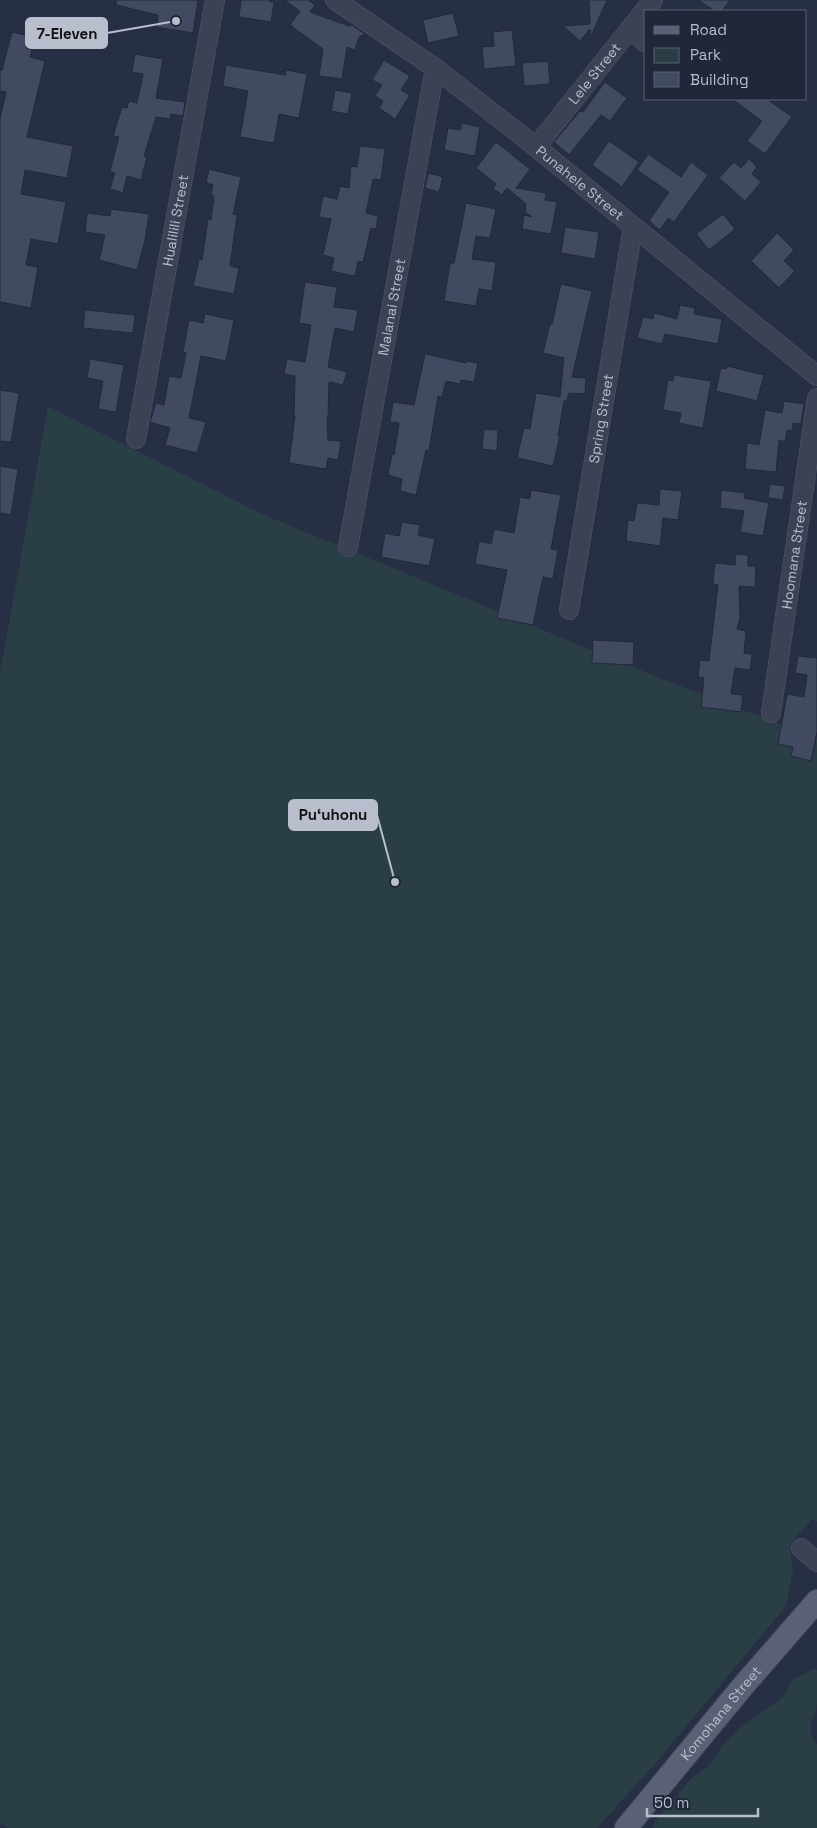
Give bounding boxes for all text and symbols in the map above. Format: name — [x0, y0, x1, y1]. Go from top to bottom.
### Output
legend — [644, 10, 807, 100]
callout: 7-Eleven — [26, 18, 107, 48]
text: Road — [690, 20, 727, 39]
text: 7-Eleven — [37, 24, 97, 43]
street label: Lele Street — [564, 39, 625, 108]
text: Park — [690, 45, 721, 64]
text: Building — [690, 70, 749, 89]
street label: Punahele Street — [532, 142, 628, 224]
street label: Hualilili Street — [158, 173, 192, 268]
street label: Malanai Street — [374, 257, 409, 357]
street label: Spring Street — [585, 373, 617, 465]
street label: Hoomana Street — [777, 499, 811, 610]
callout: Puʻuhonu — [289, 800, 377, 830]
text: Puʻuhonu — [299, 805, 367, 824]
street label: Komohana Street — [676, 1662, 765, 1764]
scale bar — [647, 1786, 758, 1818]
text: 50 m — [654, 1793, 689, 1812]

